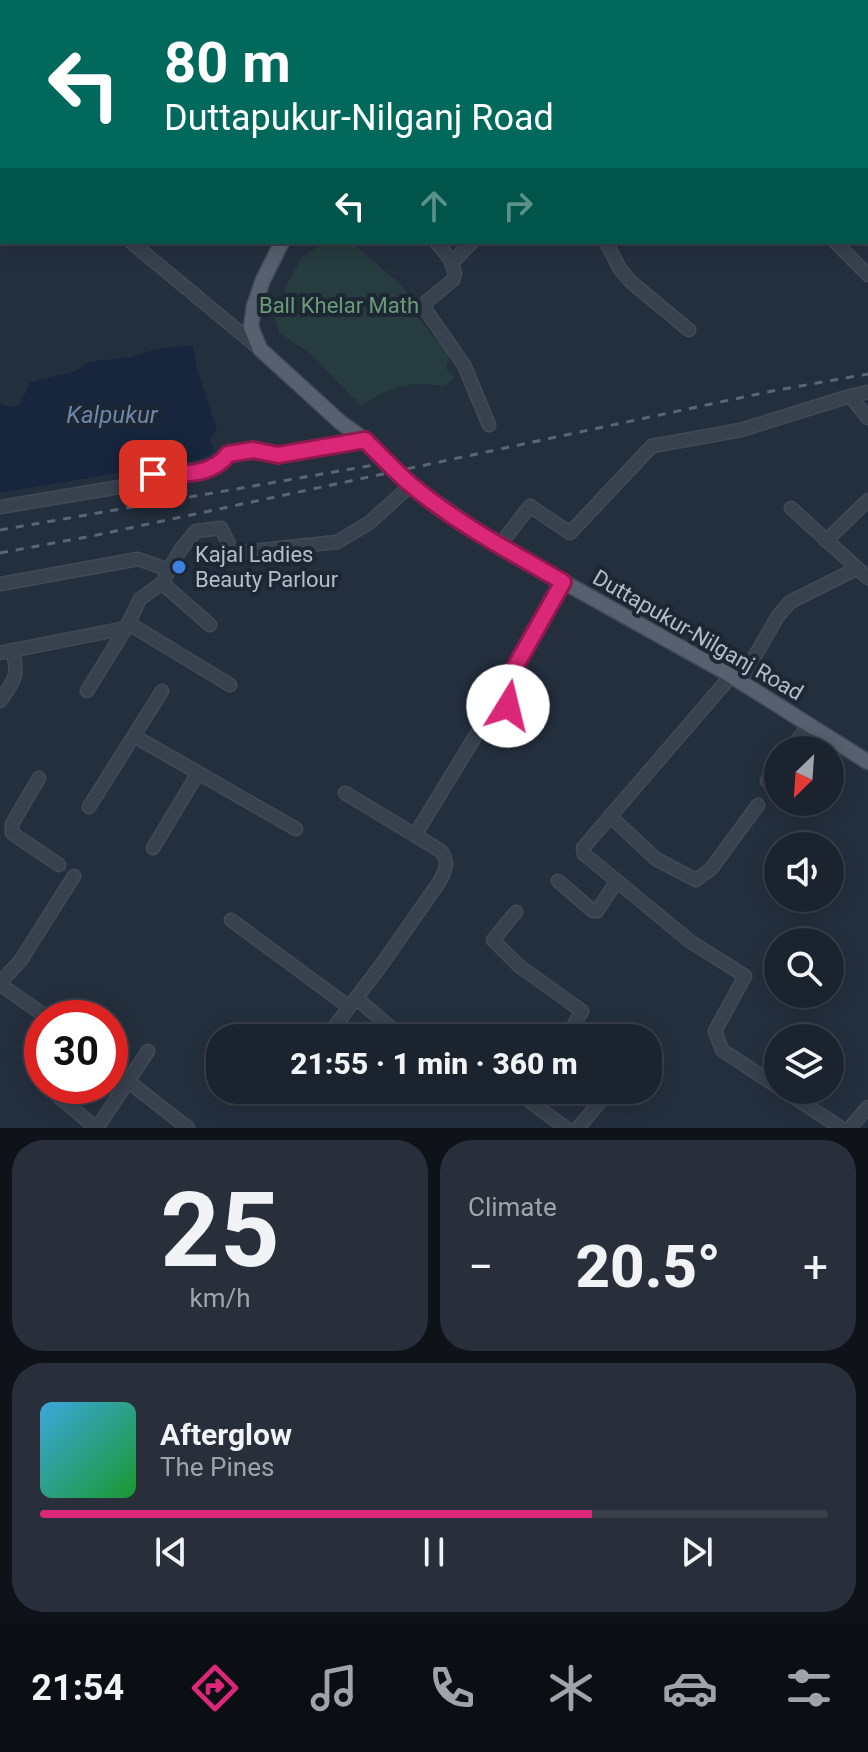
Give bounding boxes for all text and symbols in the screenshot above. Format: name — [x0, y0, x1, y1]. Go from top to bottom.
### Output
text: 80 m — [164, 30, 291, 96]
icon: left — [32, 32, 136, 136]
text: Duttapukur-Nilganj Road — [164, 97, 554, 139]
icon: left — [328, 184, 372, 228]
icon: ahead — [412, 184, 456, 228]
icon: right — [496, 184, 540, 228]
park label: Ball Khelar Math — [259, 293, 419, 318]
water label: Kalpukur — [66, 401, 159, 429]
pin — [119, 440, 187, 508]
icon: arrive — [131, 452, 175, 496]
place label: Kajal Ladies Beauty Parlour — [195, 542, 339, 592]
marker: Kajal Ladies Beauty Parlour — [170, 558, 188, 576]
street label: Duttapukur-Nilganj Road — [589, 565, 807, 705]
position arrow — [466, 664, 550, 748]
north arrow — [764, 736, 844, 816]
map controls — [764, 736, 844, 1104]
button: sound — [764, 832, 844, 912]
button: search — [764, 928, 844, 1008]
speed limit sign: 30 — [24, 1000, 128, 1104]
button: layers — [764, 1024, 844, 1104]
text: 21:55 · 1 min · 360 m — [290, 1046, 578, 1081]
text: 25 — [160, 1170, 280, 1291]
text: Climate — [468, 1192, 557, 1222]
text: 20.5° — [576, 1231, 721, 1302]
text: − — [468, 1241, 493, 1293]
text: + — [803, 1241, 828, 1293]
text: km/h — [189, 1283, 251, 1313]
text: Afterglow — [160, 1417, 292, 1452]
text: The Pines — [160, 1452, 274, 1482]
icon: previous — [149, 1530, 193, 1574]
icon: pause — [412, 1530, 456, 1574]
icon: next — [675, 1530, 719, 1574]
icon: directions — [187, 1660, 243, 1716]
icon: music — [306, 1660, 362, 1716]
icon: phone — [424, 1660, 480, 1716]
icon: climate — [543, 1660, 599, 1716]
icon: car — [662, 1660, 718, 1716]
icon: filters — [781, 1660, 837, 1716]
text: 21:54 — [31, 1667, 124, 1709]

